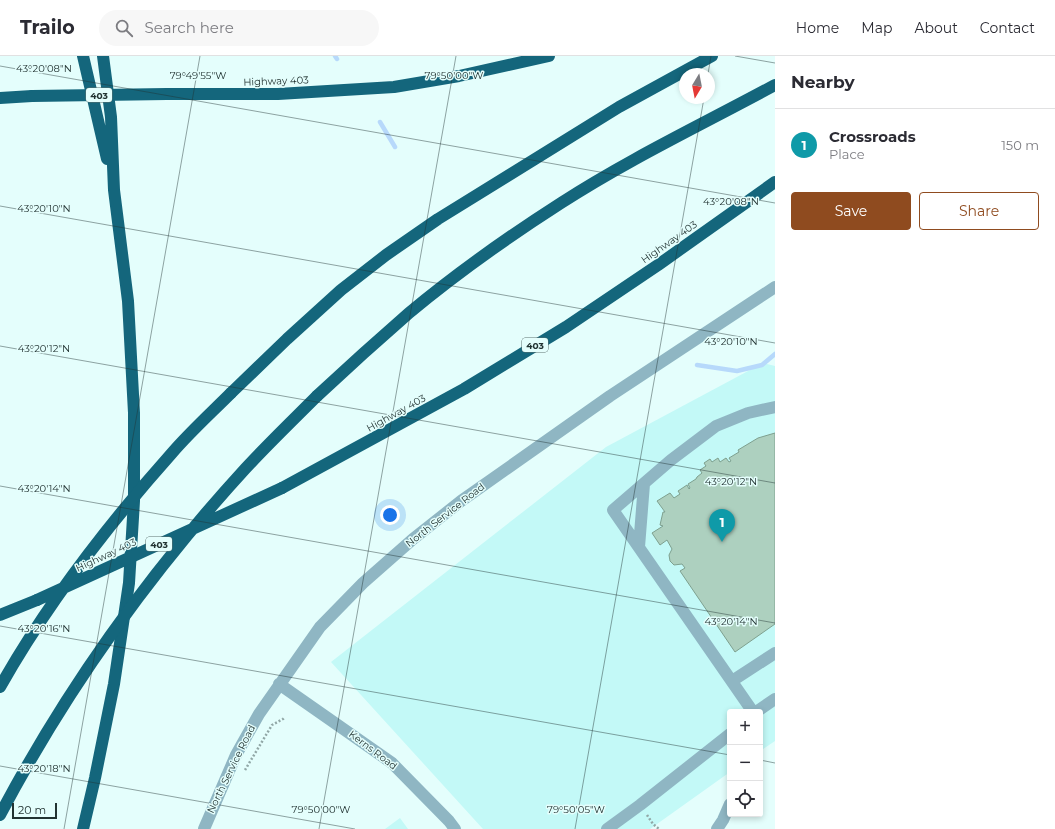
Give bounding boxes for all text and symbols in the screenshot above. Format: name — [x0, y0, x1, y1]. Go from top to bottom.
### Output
search box — [99, 10, 379, 46]
text: Trailo — [20, 16, 75, 39]
icon: search — [113, 17, 135, 39]
text: Search here — [145, 18, 234, 37]
text: Home — [796, 19, 839, 37]
text: Map — [861, 19, 892, 37]
text: About — [914, 19, 958, 37]
text: Contact — [980, 19, 1035, 37]
text: 43°20'08"N — [16, 62, 72, 75]
north arrow — [679, 68, 715, 104]
text: 79°49'55"W — [170, 69, 226, 82]
text: 79°50'00"W — [425, 69, 483, 82]
text: Nearby — [791, 72, 855, 92]
street label: Highway 403 — [243, 73, 309, 89]
road number: 403 — [86, 88, 112, 102]
text: Crossroads — [829, 127, 916, 146]
text: 1 — [801, 137, 807, 153]
text: 150 m — [1001, 137, 1039, 153]
text: Place — [829, 146, 865, 162]
button: Save — [791, 192, 911, 230]
button: Share — [919, 192, 1039, 230]
text: 43°20'08"N — [703, 195, 759, 208]
text: 43°20'10"N — [17, 202, 71, 215]
street label: Highway 403 — [638, 218, 700, 266]
text: 43°20'10"N — [704, 335, 758, 348]
road number: 403 — [522, 338, 548, 352]
text: 43°20'12"N — [18, 342, 70, 355]
street label: Highway 403 — [364, 391, 428, 435]
text: 43°20'12"N — [705, 475, 757, 488]
street label: North Service Road — [403, 480, 487, 550]
text: 43°20'14"N — [17, 482, 71, 495]
your location — [380, 505, 400, 525]
pin: 1 — [709, 509, 735, 542]
street label: Highway 403 — [74, 535, 139, 575]
road number: 403 — [146, 537, 172, 551]
text: 43°20'14"N — [704, 615, 758, 628]
text: 43°20'16"N — [18, 622, 70, 635]
map controls — [727, 709, 763, 817]
button: + — [727, 709, 763, 745]
street label: North Service Road — [204, 723, 258, 815]
street label: Kerns Road — [346, 728, 400, 772]
button: − — [727, 745, 763, 781]
text: 43°20'18"N — [17, 762, 71, 775]
button: locate — [727, 781, 763, 817]
scale bar — [12, 801, 57, 820]
text: 20 m — [18, 803, 46, 817]
text: 79°50'00"W — [292, 803, 350, 816]
text: 79°50'05"W — [547, 803, 605, 816]

